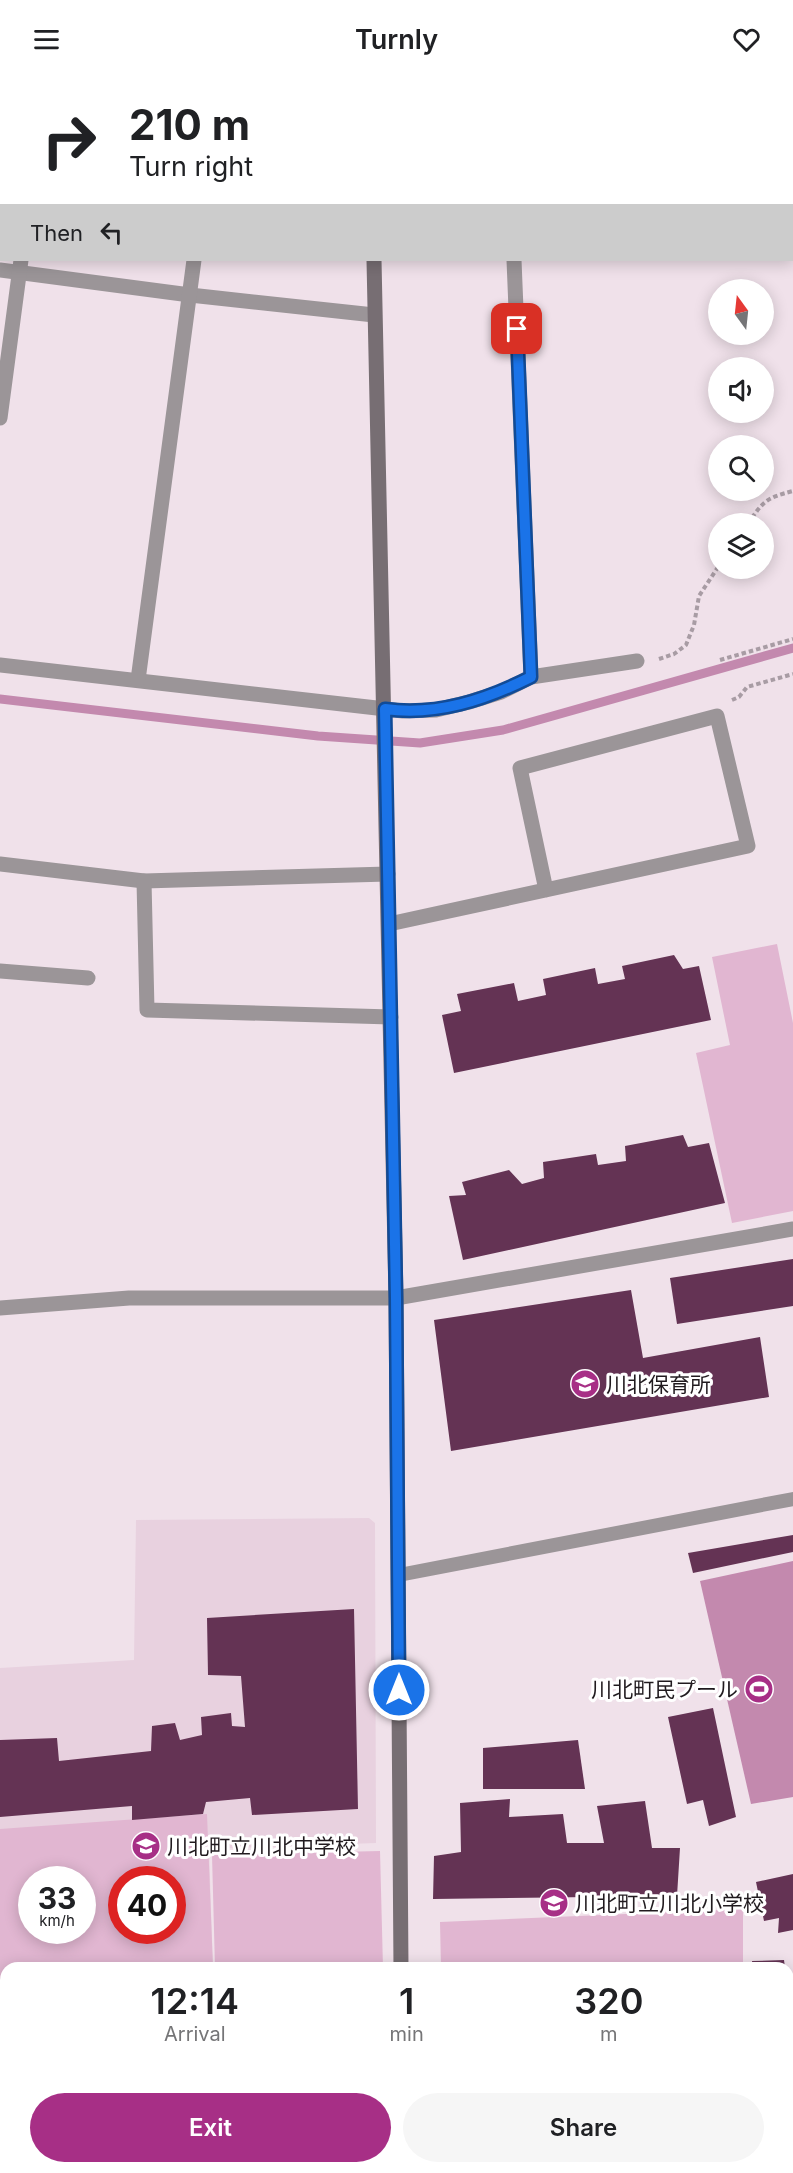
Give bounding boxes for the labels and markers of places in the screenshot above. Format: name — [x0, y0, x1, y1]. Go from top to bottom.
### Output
pin — [491, 303, 542, 354]
school or university icon: 川北保育所 — [569, 1368, 601, 1400]
place label: 川北保育所 — [606, 1372, 711, 1397]
sports icon: 川北町民プール — [743, 1673, 775, 1705]
place label: 川北町民プール — [591, 1677, 738, 1702]
school or university icon: 川北町立川北中学校 — [130, 1830, 162, 1862]
place label: 川北町立川北中学校 — [167, 1834, 356, 1859]
school or university icon: 川北町立川北小学校 — [538, 1887, 570, 1919]
place label: 川北町立川北小学校 — [575, 1891, 764, 1916]

